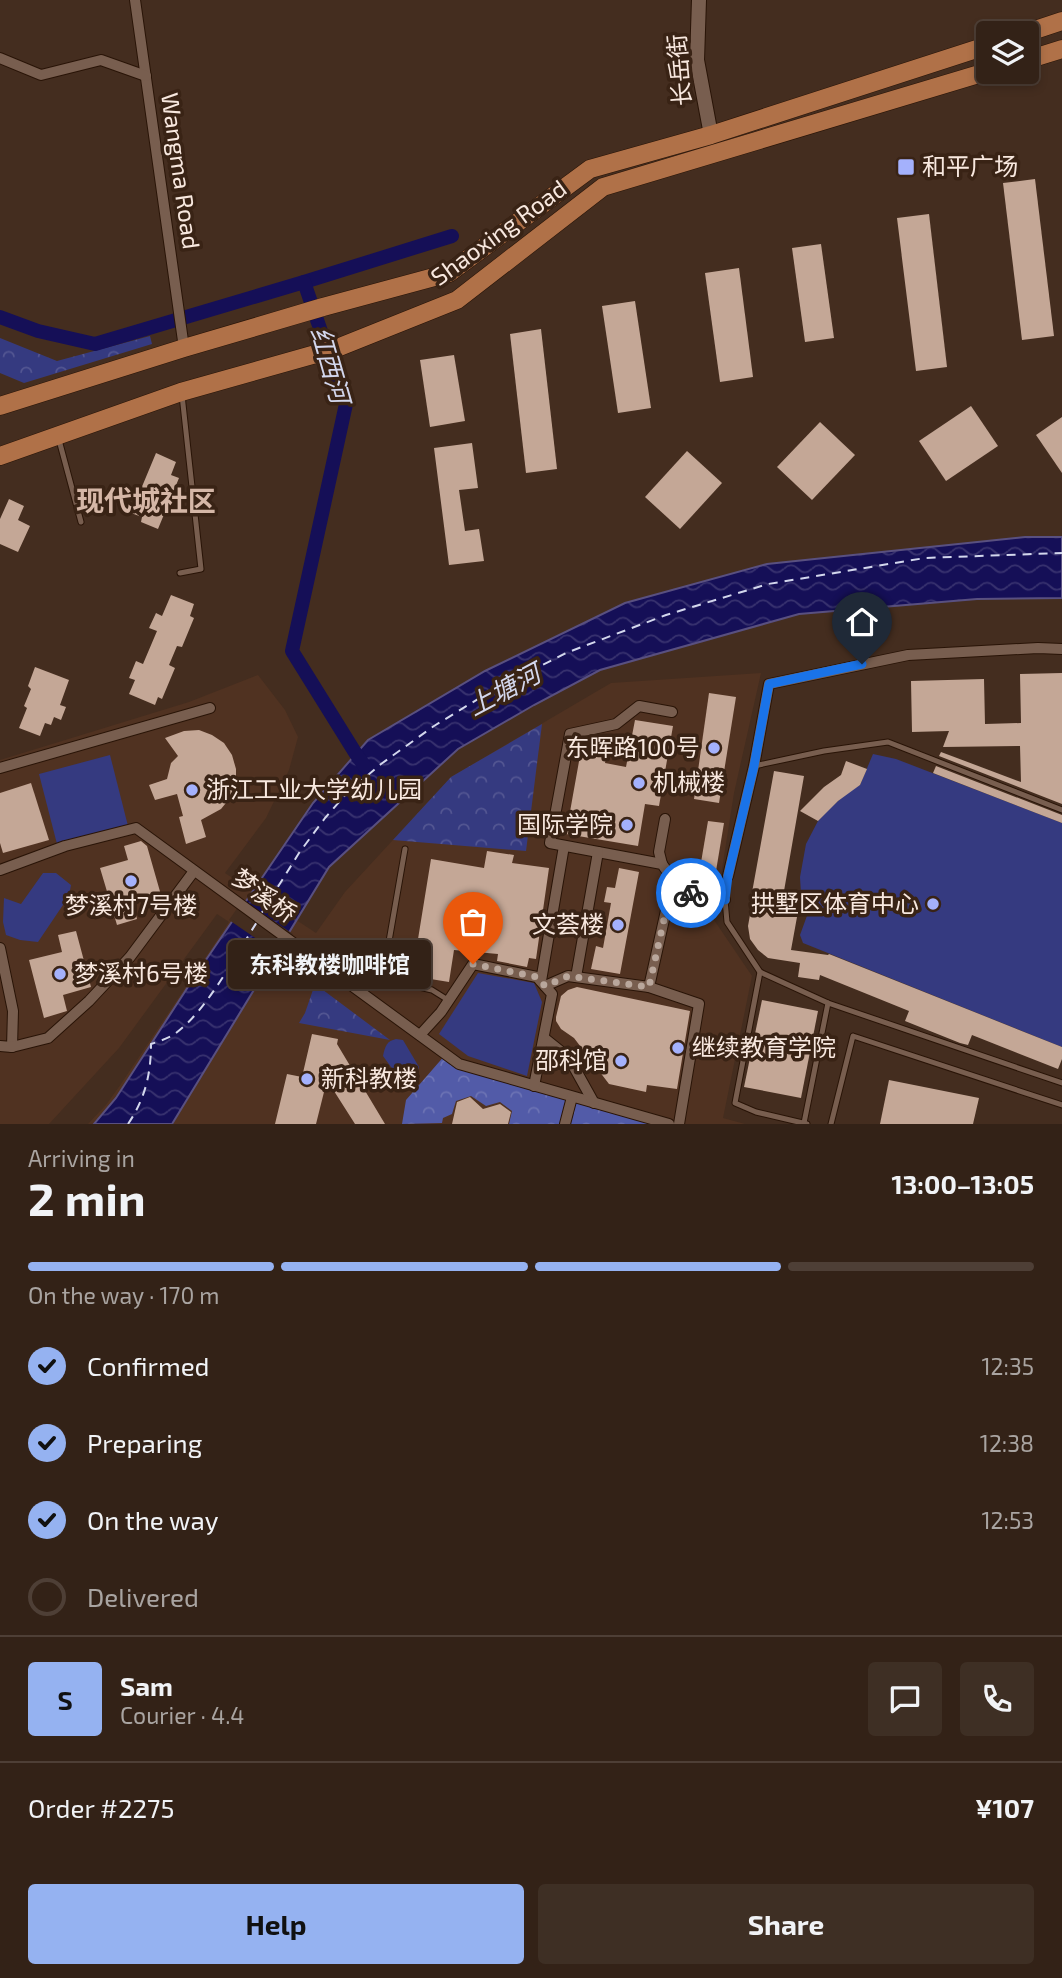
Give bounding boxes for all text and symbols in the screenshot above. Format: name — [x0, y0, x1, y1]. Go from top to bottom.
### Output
map controls — [976, 21, 1039, 84]
button: layers — [976, 21, 1039, 84]
street label: 长岳街 — [661, 33, 696, 107]
street label: Wangma Road — [156, 91, 207, 251]
place label: 和平广场 — [922, 151, 1018, 180]
marker: 和平广场 — [896, 157, 916, 177]
street label: Shaoxing Road — [425, 173, 572, 291]
water label: 红西河 — [306, 323, 358, 411]
district label: 现代城社区 — [76, 483, 216, 517]
pin — [832, 592, 892, 664]
icon: home — [843, 603, 881, 641]
water label: 上塘河 — [462, 654, 549, 721]
place label: 东晖路100号 — [566, 732, 700, 761]
marker: 东晖路100号 — [706, 740, 722, 756]
place label: 机械楼 — [653, 767, 725, 796]
place label: 浙江工业大学幼儿园 — [206, 774, 422, 803]
marker: 机械楼 — [631, 775, 647, 791]
marker: 浙江工业大学幼儿园 — [184, 782, 200, 798]
place label: 国际学院 — [517, 809, 613, 838]
marker: 国际学院 — [619, 817, 635, 833]
courier — [656, 858, 726, 928]
street label: 梦溪桥 — [227, 862, 303, 928]
marker: 梦溪村7号楼 — [123, 873, 139, 889]
icon: bike — [672, 874, 710, 912]
place label: 拱墅区体育中心 — [751, 888, 919, 917]
place label: 梦溪村7号楼 — [65, 890, 197, 919]
pin — [443, 892, 503, 964]
marker: 拱墅区体育中心 — [925, 896, 941, 912]
icon: bag — [454, 903, 492, 941]
place label: 文荟楼 — [532, 909, 604, 938]
marker: 文荟楼 — [610, 917, 626, 933]
callout: 东科教楼咖啡馆 — [228, 940, 431, 988]
text: 东科教楼咖啡馆 — [249, 950, 410, 978]
place label: 梦溪村6号楼 — [74, 958, 208, 987]
marker: 梦溪村6号楼 — [52, 966, 68, 982]
place label: 继续教育学院 — [692, 1032, 836, 1061]
marker: 继续教育学院 — [670, 1040, 686, 1056]
place label: 邵科馆 — [535, 1045, 607, 1074]
marker: 邵科馆 — [613, 1053, 629, 1069]
place label: 新科教楼 — [321, 1063, 417, 1092]
marker: 新科教楼 — [299, 1071, 315, 1087]
text: Arriving in — [28, 1144, 135, 1172]
text: 13:00–13:05 — [891, 1168, 1034, 1199]
text: 2 min — [28, 1170, 146, 1225]
text: On the way · 170 m — [28, 1281, 220, 1309]
icon: check — [28, 1347, 66, 1385]
text: Confirmed — [87, 1350, 210, 1381]
text: 12:35 — [981, 1352, 1034, 1380]
icon: check — [28, 1424, 66, 1462]
text: Preparing — [87, 1427, 202, 1458]
text: 12:38 — [980, 1429, 1034, 1457]
icon: check — [28, 1501, 66, 1539]
text: On the way — [87, 1504, 218, 1535]
text: 12:53 — [981, 1506, 1034, 1534]
text: Delivered — [87, 1581, 199, 1612]
button: chat — [868, 1662, 942, 1736]
button: phone — [960, 1662, 1034, 1736]
text: Sam — [120, 1670, 173, 1701]
text: S — [57, 1684, 73, 1715]
text: Courier · 4.4 — [120, 1701, 244, 1729]
text: Order #2275 — [28, 1792, 174, 1823]
text: ¥107 — [975, 1792, 1034, 1823]
button: Help — [28, 1884, 524, 1964]
button: Share — [538, 1884, 1034, 1964]

